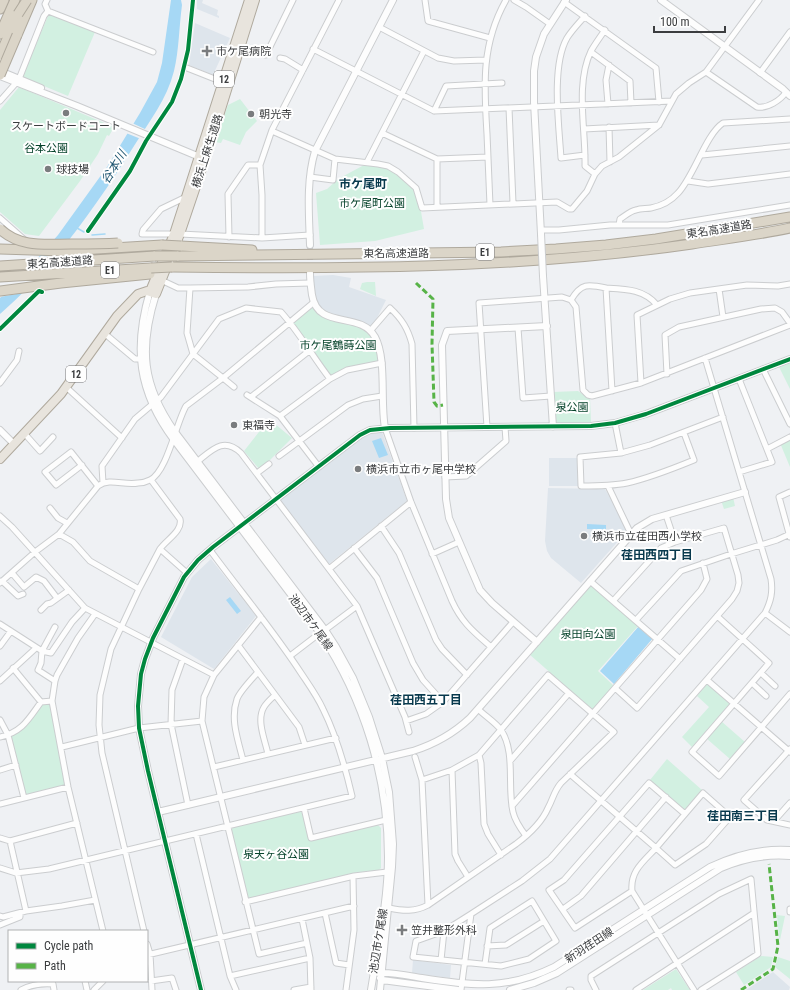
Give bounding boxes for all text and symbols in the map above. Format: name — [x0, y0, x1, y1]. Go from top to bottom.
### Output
scale bar — [654, 8, 725, 34]
text: 100 m — [660, 15, 690, 29]
marker: 市ケ尾病院 — [201, 45, 213, 57]
place label: 市ケ尾病院 — [216, 45, 271, 58]
road number: 12 — [214, 71, 234, 87]
marker: スケートボードコート — [61, 108, 71, 118]
place label: 朝光寺 — [259, 108, 292, 121]
marker: 朝光寺 — [246, 109, 256, 119]
street label: 横浜上麻生道路 — [189, 113, 226, 190]
place label: スケートボードコート — [11, 120, 121, 133]
park label: 谷本公園 — [24, 142, 68, 155]
water label: 谷本川 — [99, 146, 131, 186]
place label: 球技場 — [56, 163, 89, 176]
marker: 球技場 — [43, 164, 53, 174]
district label: 市ケ尾町 — [339, 177, 387, 191]
park label: 市ケ尾町公園 — [339, 197, 405, 210]
street label: 東名高速道路 — [685, 218, 753, 241]
road number: E1 — [476, 244, 494, 260]
street label: 東名高速道路 — [363, 247, 429, 260]
street label: 東名高速道路 — [27, 254, 93, 271]
road number: E1 — [101, 262, 119, 278]
park label: 市ケ尾鶴蒔公園 — [300, 339, 377, 352]
road number: 12 — [66, 366, 86, 382]
park label: 泉公園 — [556, 401, 589, 414]
place label: 東福寺 — [242, 419, 275, 432]
marker: 東福寺 — [229, 420, 239, 430]
place label: 横浜市立市ヶ尾中学校 — [366, 463, 476, 476]
marker: 横浜市立市ヶ尾中学校 — [353, 464, 363, 474]
place label: 横浜市立荏田西小学校 — [592, 530, 702, 543]
marker: 横浜市立荏田西小学校 — [579, 531, 589, 541]
district label: 荏田西四丁目 — [621, 548, 693, 562]
street label: 池辺市ケ尾線 — [286, 592, 335, 653]
park label: 泉田向公園 — [561, 628, 616, 641]
district label: 荏田西五丁目 — [390, 693, 462, 707]
district label: 荏田南三丁目 — [707, 809, 779, 823]
park label: 泉天ヶ谷公園 — [243, 848, 309, 861]
street label: 池辺市ケ尾線 — [367, 907, 390, 975]
marker: 笠井整形外科 — [396, 924, 408, 936]
place label: 笠井整形外科 — [411, 924, 477, 937]
street label: 新羽荏田線 — [563, 925, 616, 966]
legend — [8, 930, 148, 982]
text: Cycle path — [44, 939, 94, 953]
text: Path — [44, 959, 66, 973]

